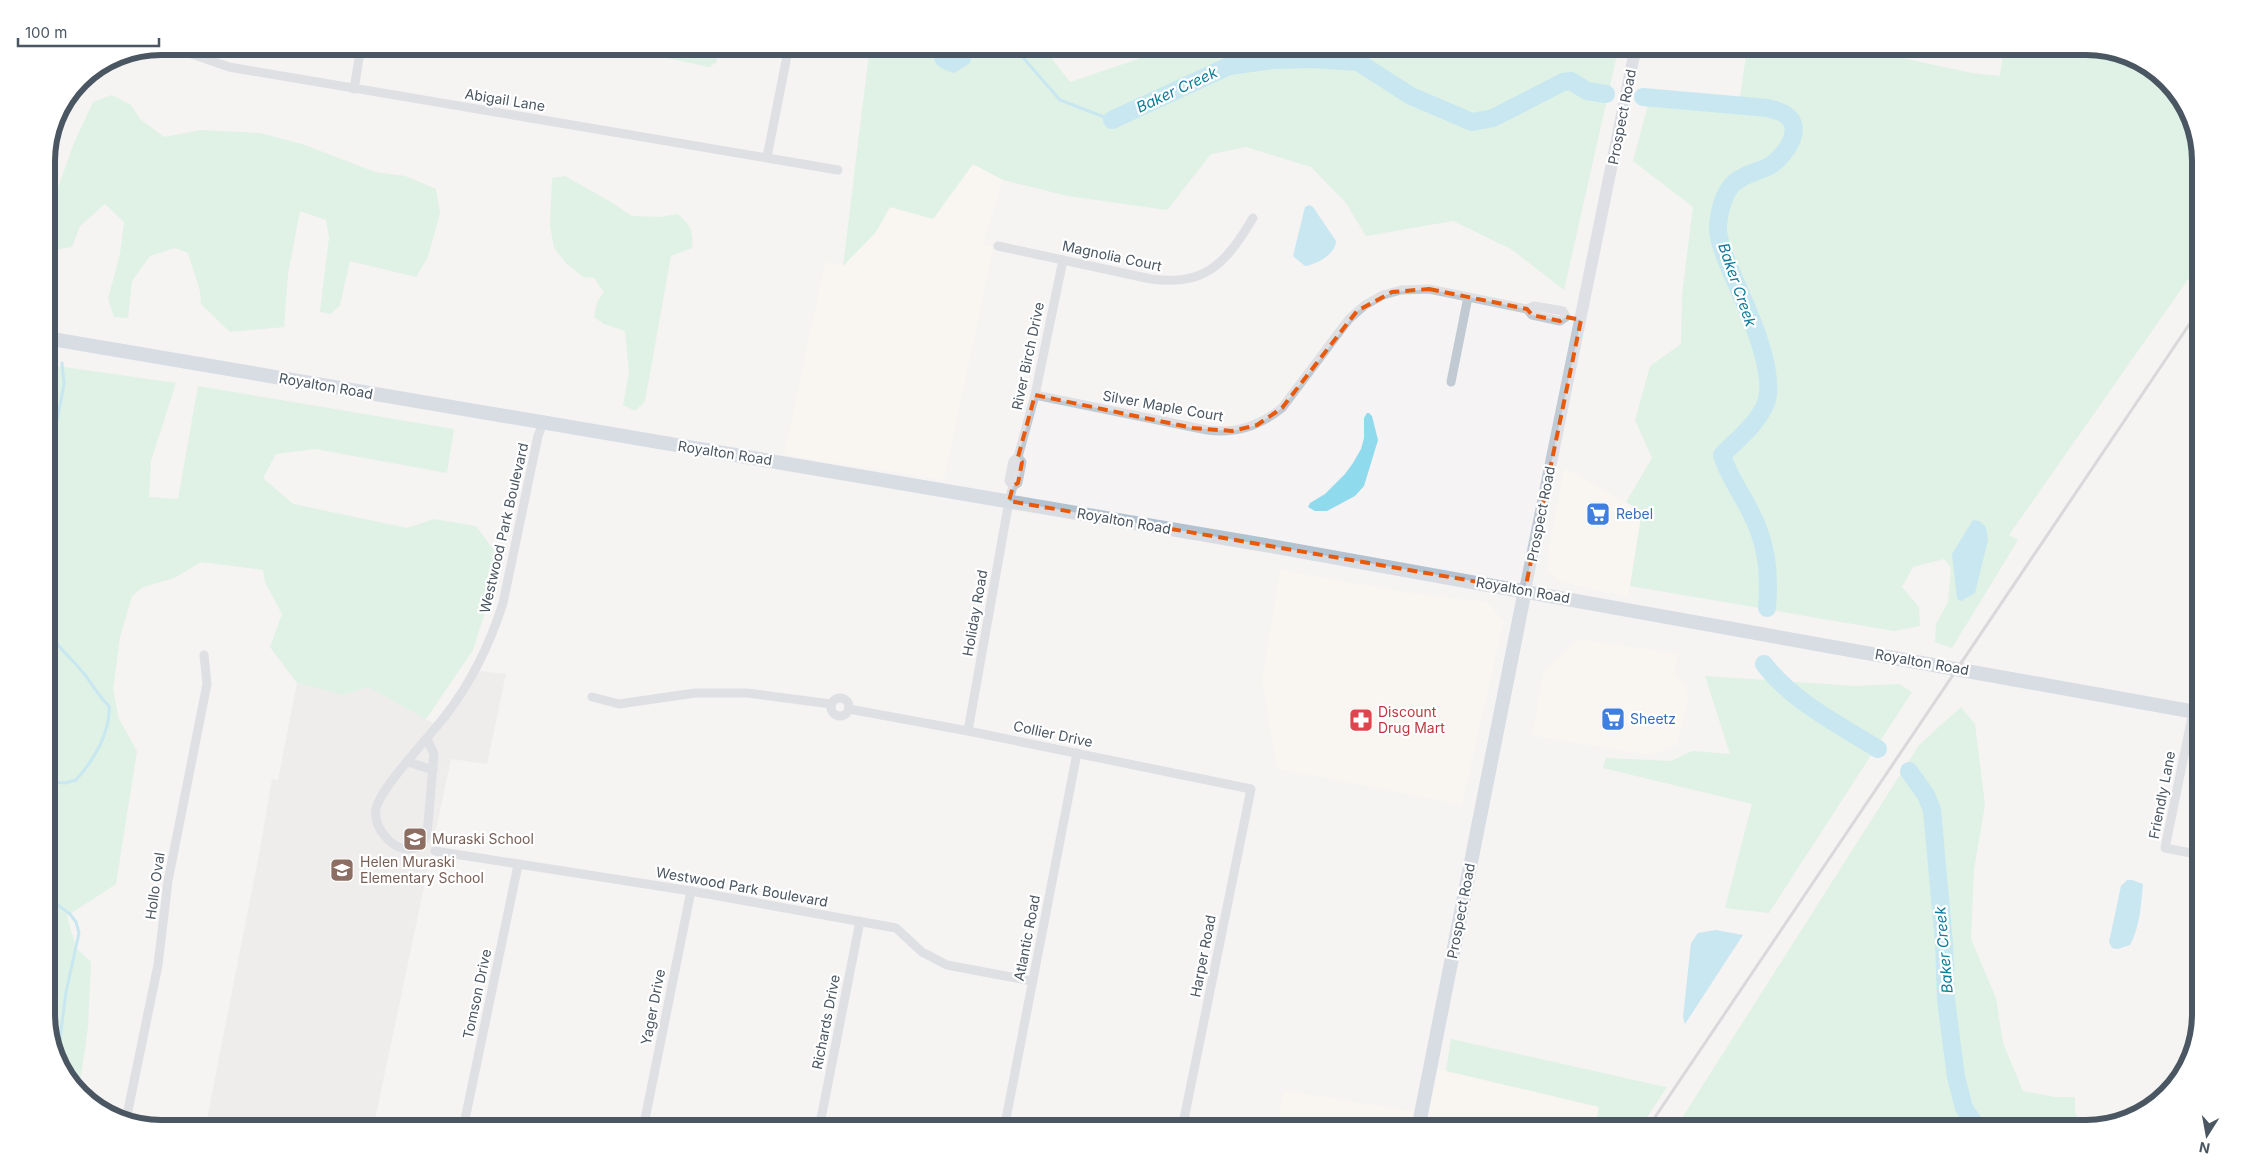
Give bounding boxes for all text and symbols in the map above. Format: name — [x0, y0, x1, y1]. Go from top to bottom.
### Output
scale bar — [18, 15, 159, 47]
text: 100 m — [25, 23, 67, 42]
water label: Baker Creek — [1133, 62, 1221, 117]
street label: Prospect Road — [1604, 68, 1639, 166]
street label: Abigail Lane — [464, 85, 546, 114]
street label: Magnolia Court — [1061, 237, 1164, 274]
water label: Baker Creek — [1714, 240, 1761, 330]
street label: River Birch Drive — [1008, 300, 1047, 411]
street label: Royalton Road — [278, 369, 374, 402]
street label: Silver Maple Court — [1101, 387, 1225, 425]
street label: Royalton Road — [677, 437, 773, 468]
street label: Westwood Park Boulevard — [476, 441, 531, 615]
street label: Prospect Road — [1523, 465, 1558, 563]
supermarket icon: Rebel — [1585, 501, 1611, 527]
street label: Royalton Road — [1076, 504, 1172, 537]
place label: Rebel — [1616, 505, 1653, 522]
street label: Holiday Road — [959, 568, 990, 657]
street label: Royalton Road — [1475, 573, 1571, 606]
street label: Royalton Road — [1874, 645, 1970, 678]
place label: Discount Drug Mart — [1378, 703, 1445, 736]
supermarket icon: Sheetz — [1600, 706, 1626, 732]
pharmacy icon: Discount Drug Mart — [1348, 707, 1374, 733]
place label: Sheetz — [1630, 710, 1676, 727]
street label: Collier Drive — [1012, 717, 1094, 750]
street label: Friendly Lane — [2145, 749, 2178, 840]
school or university icon: Muraski School — [402, 826, 428, 852]
place label: Muraski School — [432, 830, 534, 847]
street label: Hollo Oval — [141, 851, 168, 921]
place label: Helen Muraski Elementary School — [360, 853, 484, 886]
school or university icon: Helen Muraski Elementary School — [329, 857, 355, 883]
street label: Prospect Road — [1443, 862, 1478, 960]
street label: Westwood Park Boulevard — [655, 863, 829, 910]
street label: Atlantic Road — [1010, 893, 1043, 982]
water label: Baker Creek — [1930, 905, 1957, 994]
street label: Harper Road — [1186, 913, 1219, 998]
street label: Tomson Drive — [459, 947, 494, 1040]
street label: Yager Drive — [637, 967, 668, 1046]
street label: Richards Drive — [808, 973, 843, 1071]
north arrow — [2182, 1110, 2232, 1160]
text: N — [2198, 1139, 2211, 1158]

